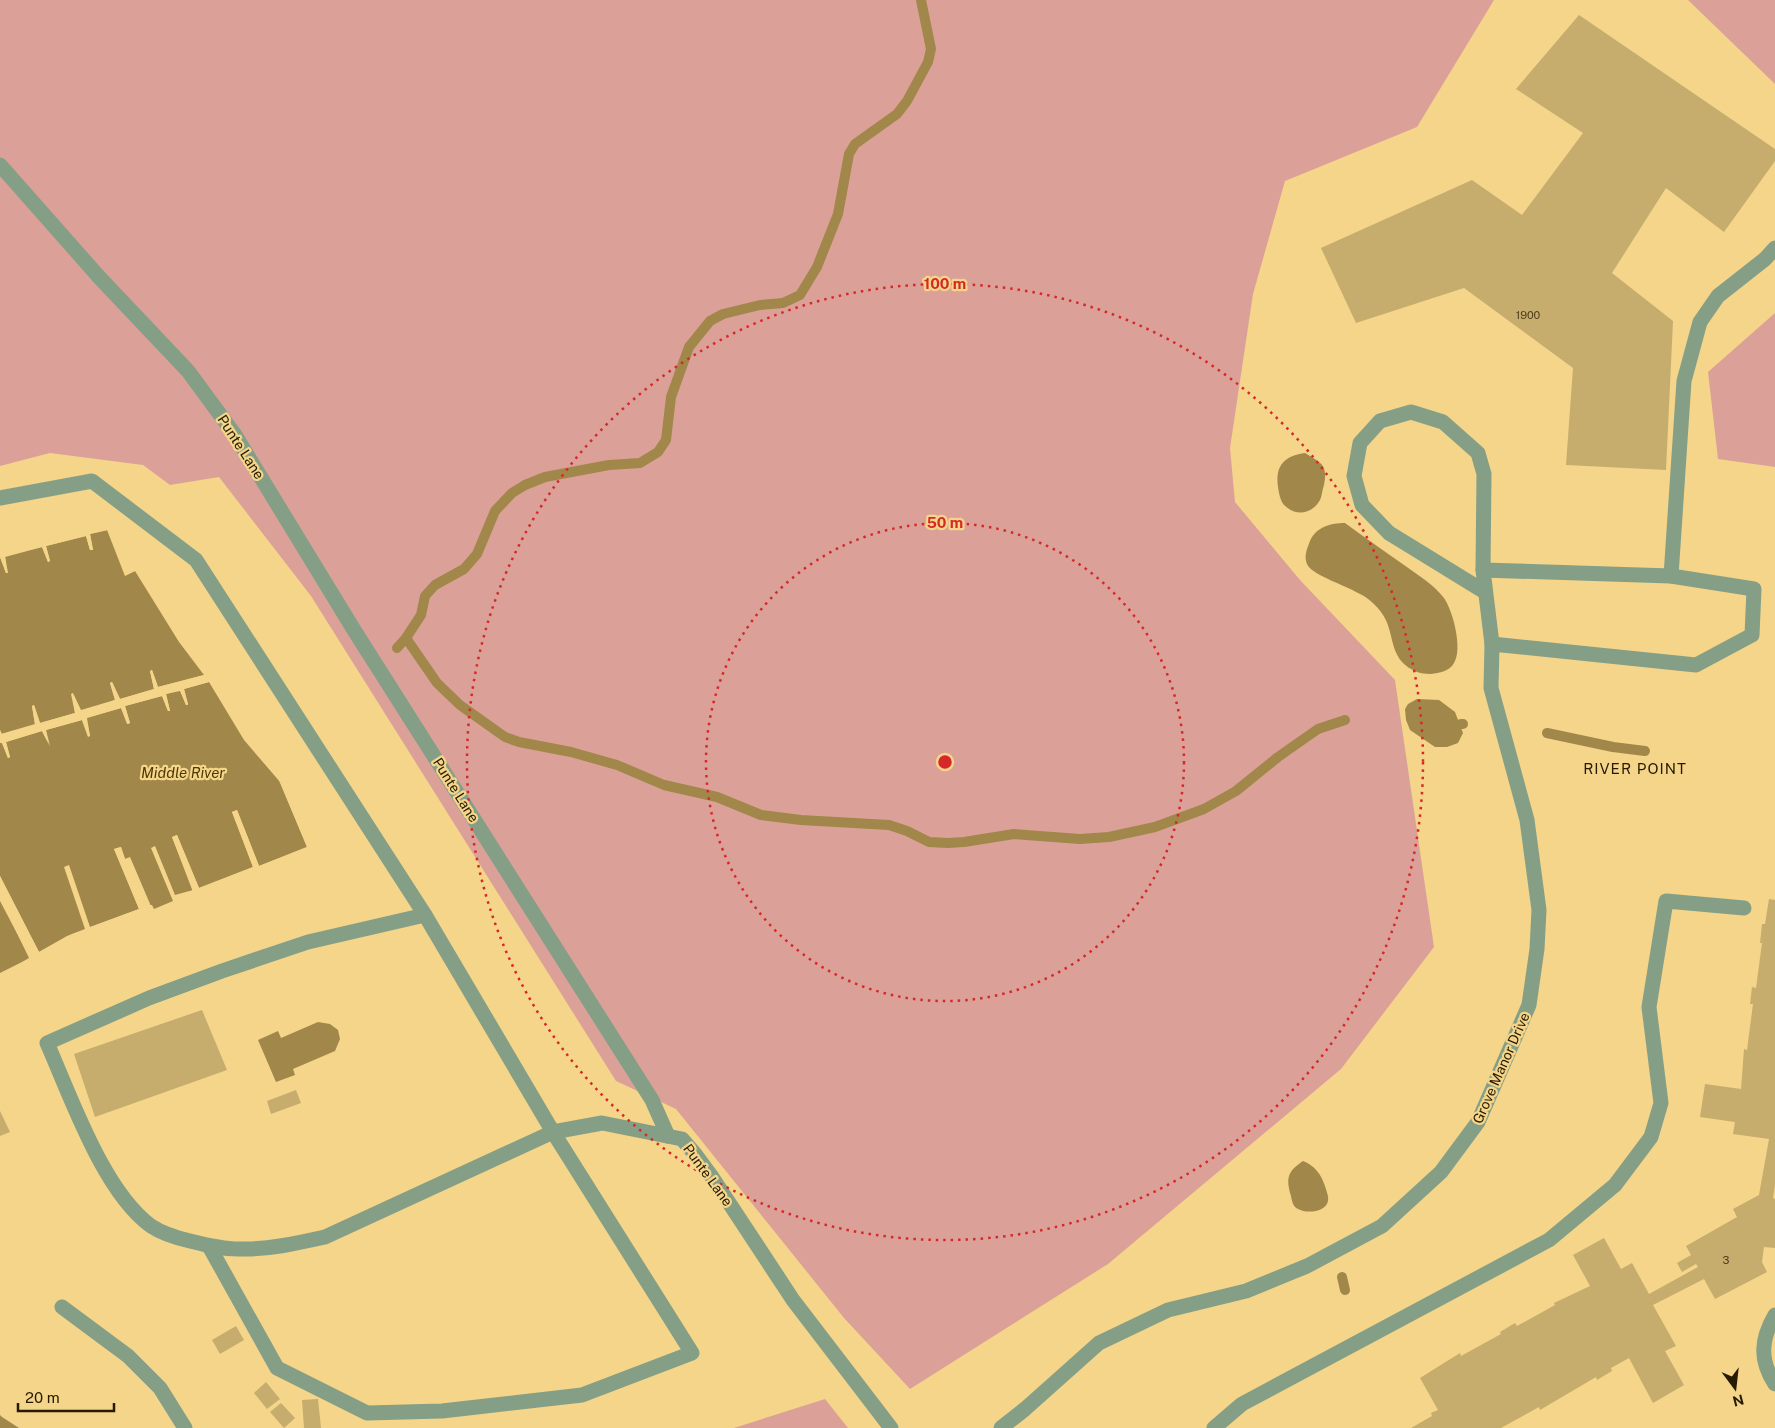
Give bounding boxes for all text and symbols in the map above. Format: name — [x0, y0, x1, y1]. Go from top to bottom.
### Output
text: 100 m — [924, 275, 966, 292]
house number: 1900 — [1516, 309, 1541, 321]
street label: Punte Lane — [214, 412, 268, 482]
text: 50 m — [927, 514, 963, 531]
centre of rings — [936, 753, 954, 771]
street label: Punte Lane — [430, 755, 482, 825]
district label: RIVER POINT — [1583, 760, 1687, 777]
water label: Middle River — [141, 764, 225, 781]
street label: Grove Manor Drive — [1469, 1010, 1533, 1126]
street label: Punte Lane — [680, 1141, 736, 1209]
house number: 3 — [1723, 1254, 1730, 1266]
north arrow — [1710, 1363, 1760, 1413]
scale bar — [18, 1380, 114, 1412]
text: 20 m — [25, 1389, 60, 1406]
text: N — [1731, 1391, 1746, 1410]

